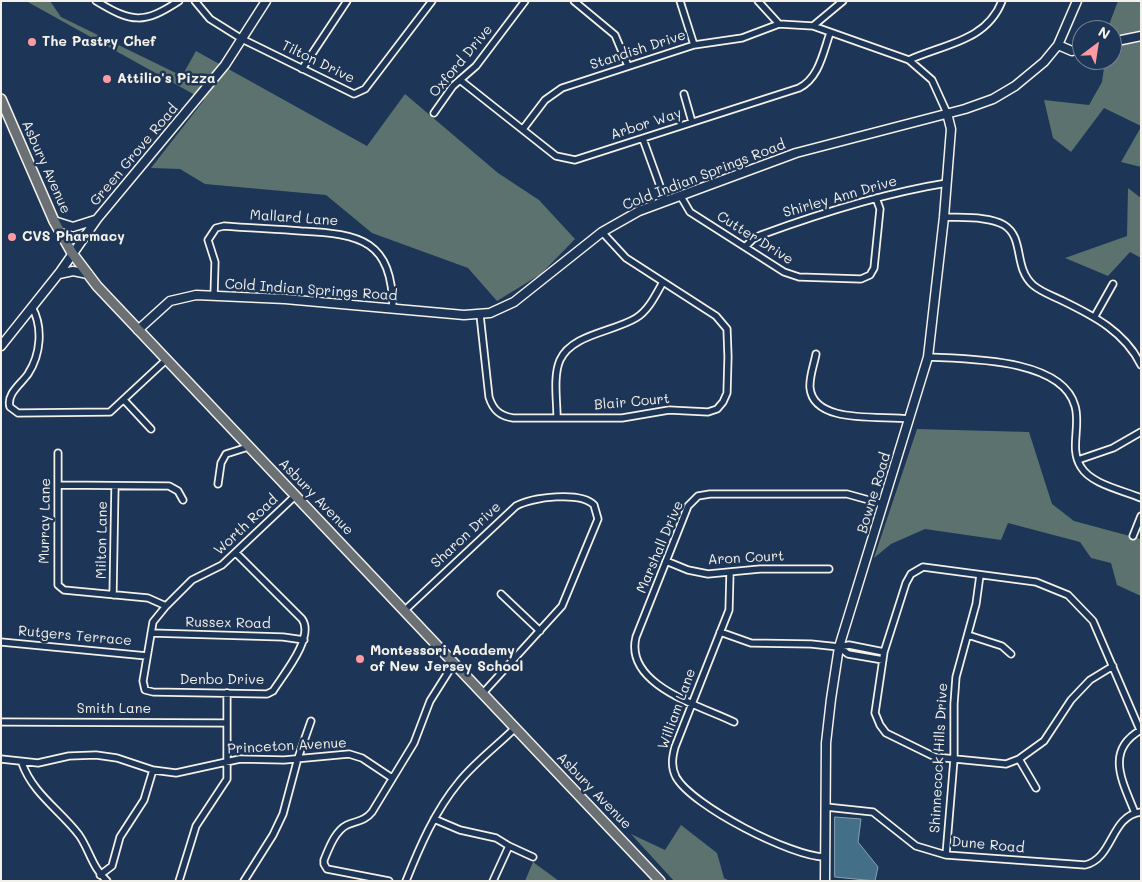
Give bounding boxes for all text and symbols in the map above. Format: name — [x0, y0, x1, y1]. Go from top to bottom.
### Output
north arrow — [1072, 20, 1122, 70]
street label: Oxford Drive — [426, 21, 496, 101]
text: N — [1095, 22, 1114, 43]
street label: Standish Drive — [588, 27, 688, 73]
place label: The Pastry Chef — [42, 34, 156, 50]
marker: The Pastry Chef — [26, 36, 38, 48]
street label: Tilton Drive — [279, 37, 357, 87]
place label: Attilio's Pizza — [117, 71, 215, 87]
marker: Attilio's Pizza — [101, 73, 113, 85]
street label: Green Grove Road — [86, 101, 182, 209]
street label: Arbor Way — [608, 105, 684, 143]
street label: Asbury Avenue — [18, 118, 74, 216]
street label: Cold Indian Springs Road — [620, 136, 788, 214]
street label: Shirley Ann Drive — [781, 173, 899, 221]
street label: Mallard Lane — [249, 207, 339, 229]
street label: Cutter Drive — [714, 208, 796, 268]
place label: CVS Pharmacy — [22, 229, 125, 245]
marker: CVS Pharmacy — [6, 231, 18, 243]
street label: Cold Indian Springs Road — [224, 276, 398, 304]
street label: Blair Court — [593, 390, 671, 414]
street label: Bowne Road — [854, 451, 894, 535]
street label: Asbury Avenue — [275, 455, 357, 539]
street label: Murray Lane — [36, 478, 54, 564]
street label: Worth Road — [211, 491, 281, 559]
street label: Sharon Drive — [428, 498, 504, 572]
street label: Marshall Drive — [633, 498, 687, 596]
street label: Milton Lane — [93, 501, 111, 579]
street label: Aron Court — [707, 548, 785, 568]
street label: Russex Road — [185, 614, 271, 632]
street label: Rutgers Terrace — [17, 623, 133, 649]
place label: Montessori Academy of New Jersey School — [370, 643, 523, 676]
marker: Montessori Academy of New Jersey School — [354, 653, 366, 665]
street label: William Lane — [655, 666, 699, 752]
street label: Denbo Drive — [180, 672, 264, 688]
street label: Shinnecock Hills Drive — [927, 682, 951, 834]
street label: Smith Lane — [77, 701, 151, 717]
street label: Princeton Avenue — [227, 734, 347, 758]
street label: Asbury Avenue — [553, 749, 635, 833]
street label: Dune Road — [951, 833, 1025, 857]

